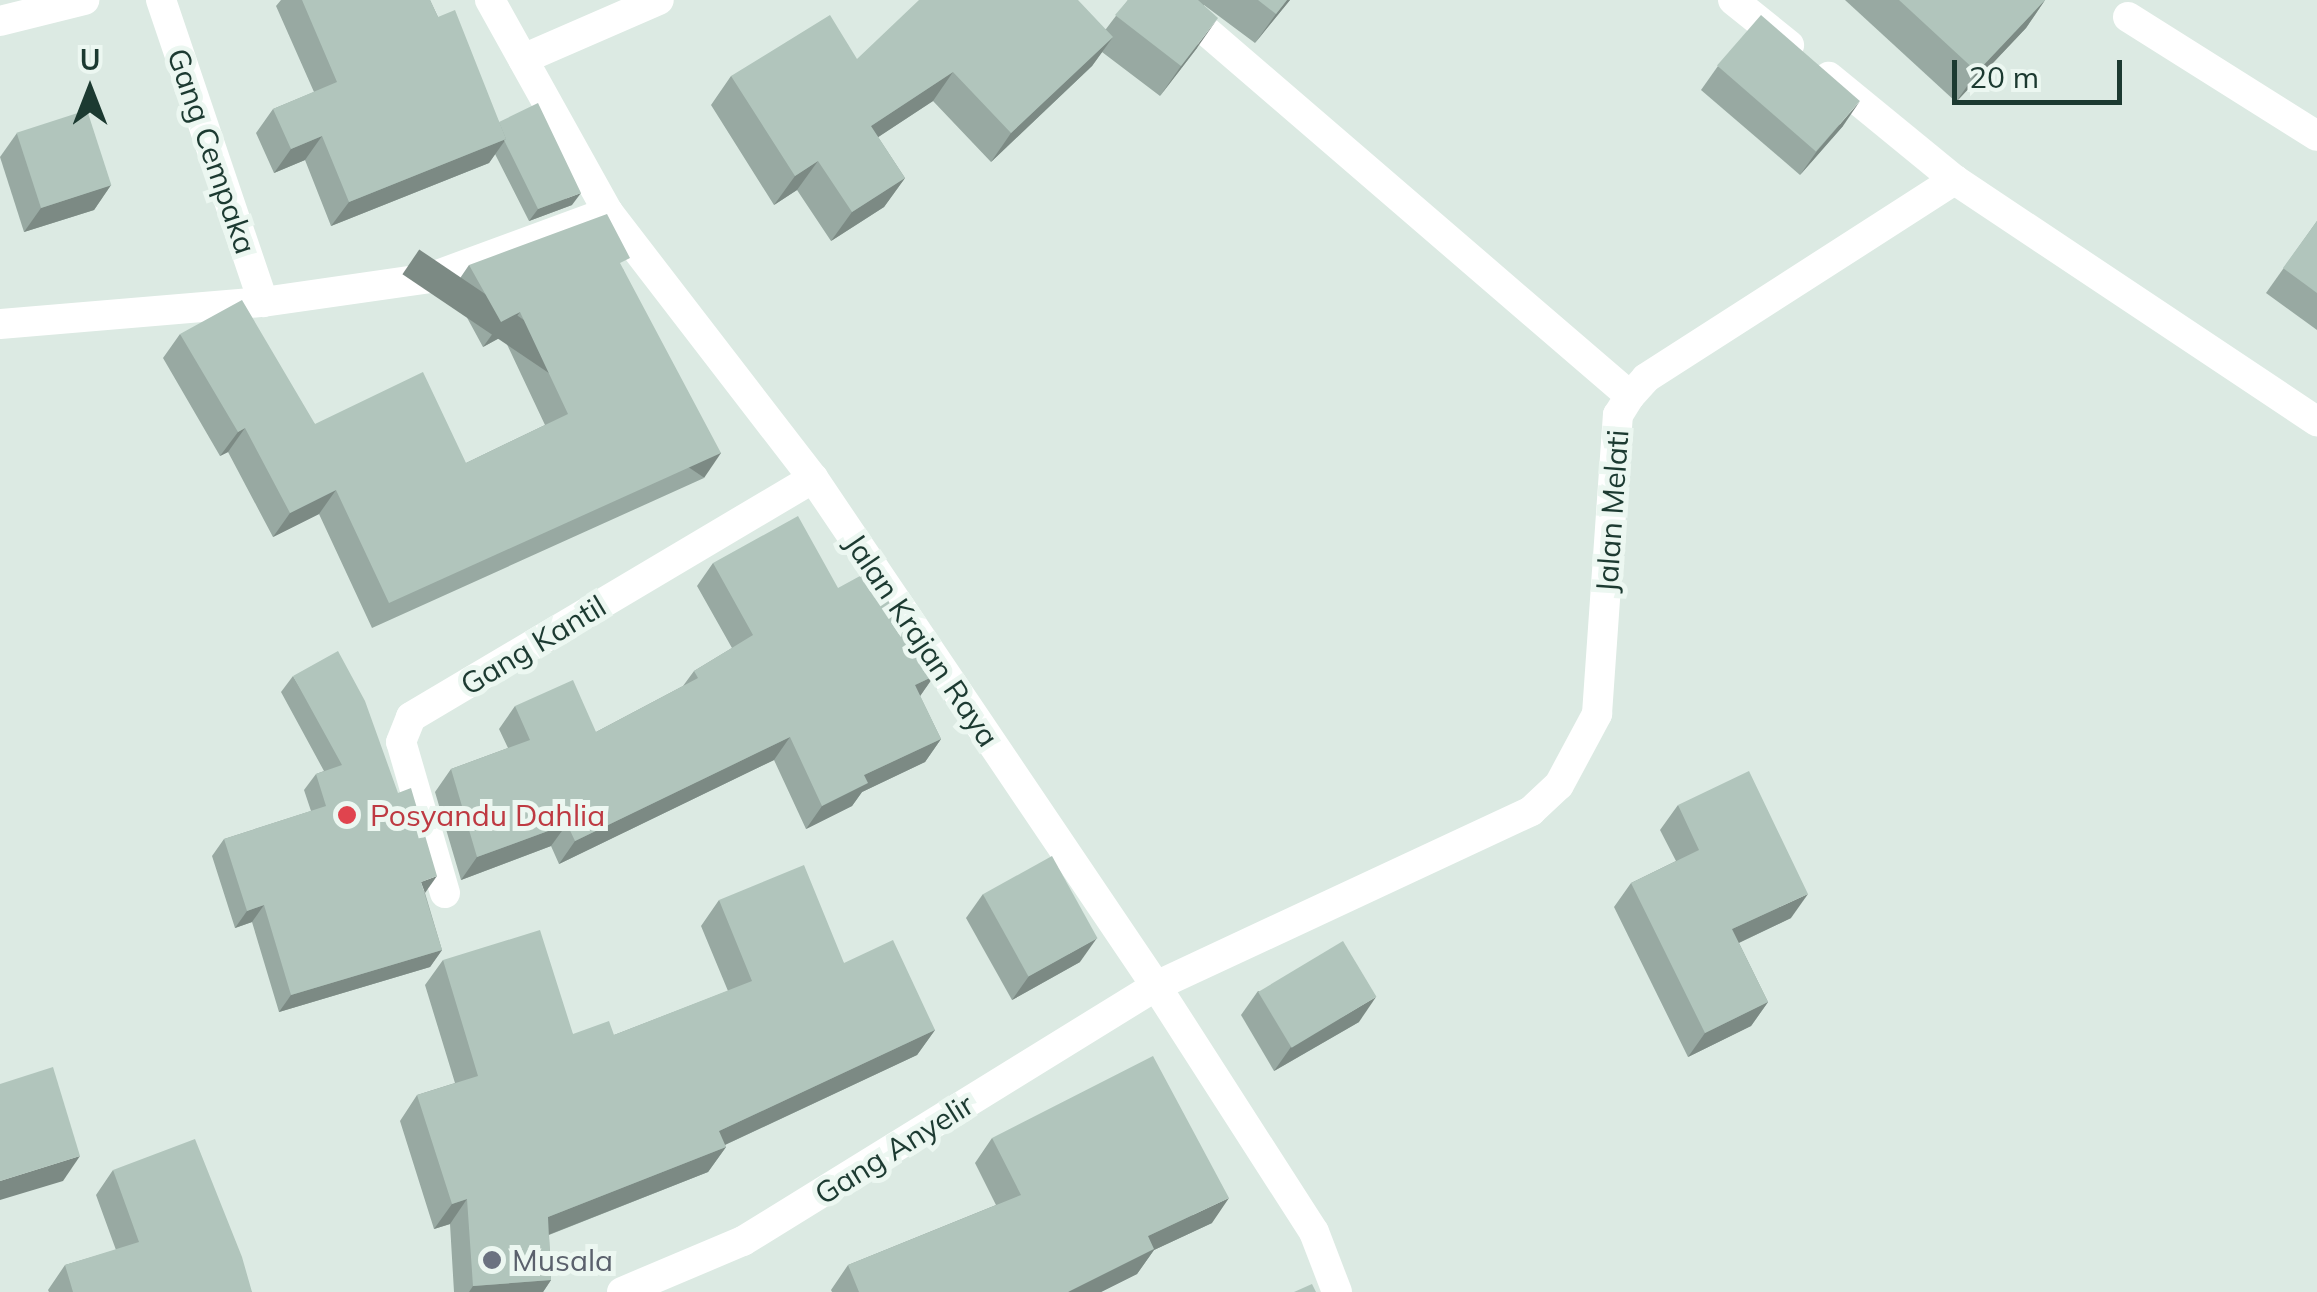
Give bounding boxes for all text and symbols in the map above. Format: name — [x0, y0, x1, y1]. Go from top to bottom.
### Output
north arrow — [40, 40, 140, 140]
scale bar — [1957, 40, 2127, 102]
text: U — [80, 42, 100, 77]
street label: Gang Cempaka — [160, 44, 264, 258]
text: 20 m — [1969, 58, 2039, 96]
street label: Jalan Melati — [1588, 428, 1636, 594]
street label: Jalan Krajan Raya — [837, 527, 1007, 753]
street label: Gang Kantil — [454, 588, 612, 702]
place label: Posyandu Dahlia — [370, 797, 605, 833]
marker: Posyandu Dahlia — [334, 802, 360, 828]
street label: Gang Anyelir — [808, 1086, 980, 1212]
place label: Musala — [512, 1242, 613, 1278]
marker: Musala — [481, 1249, 503, 1271]

